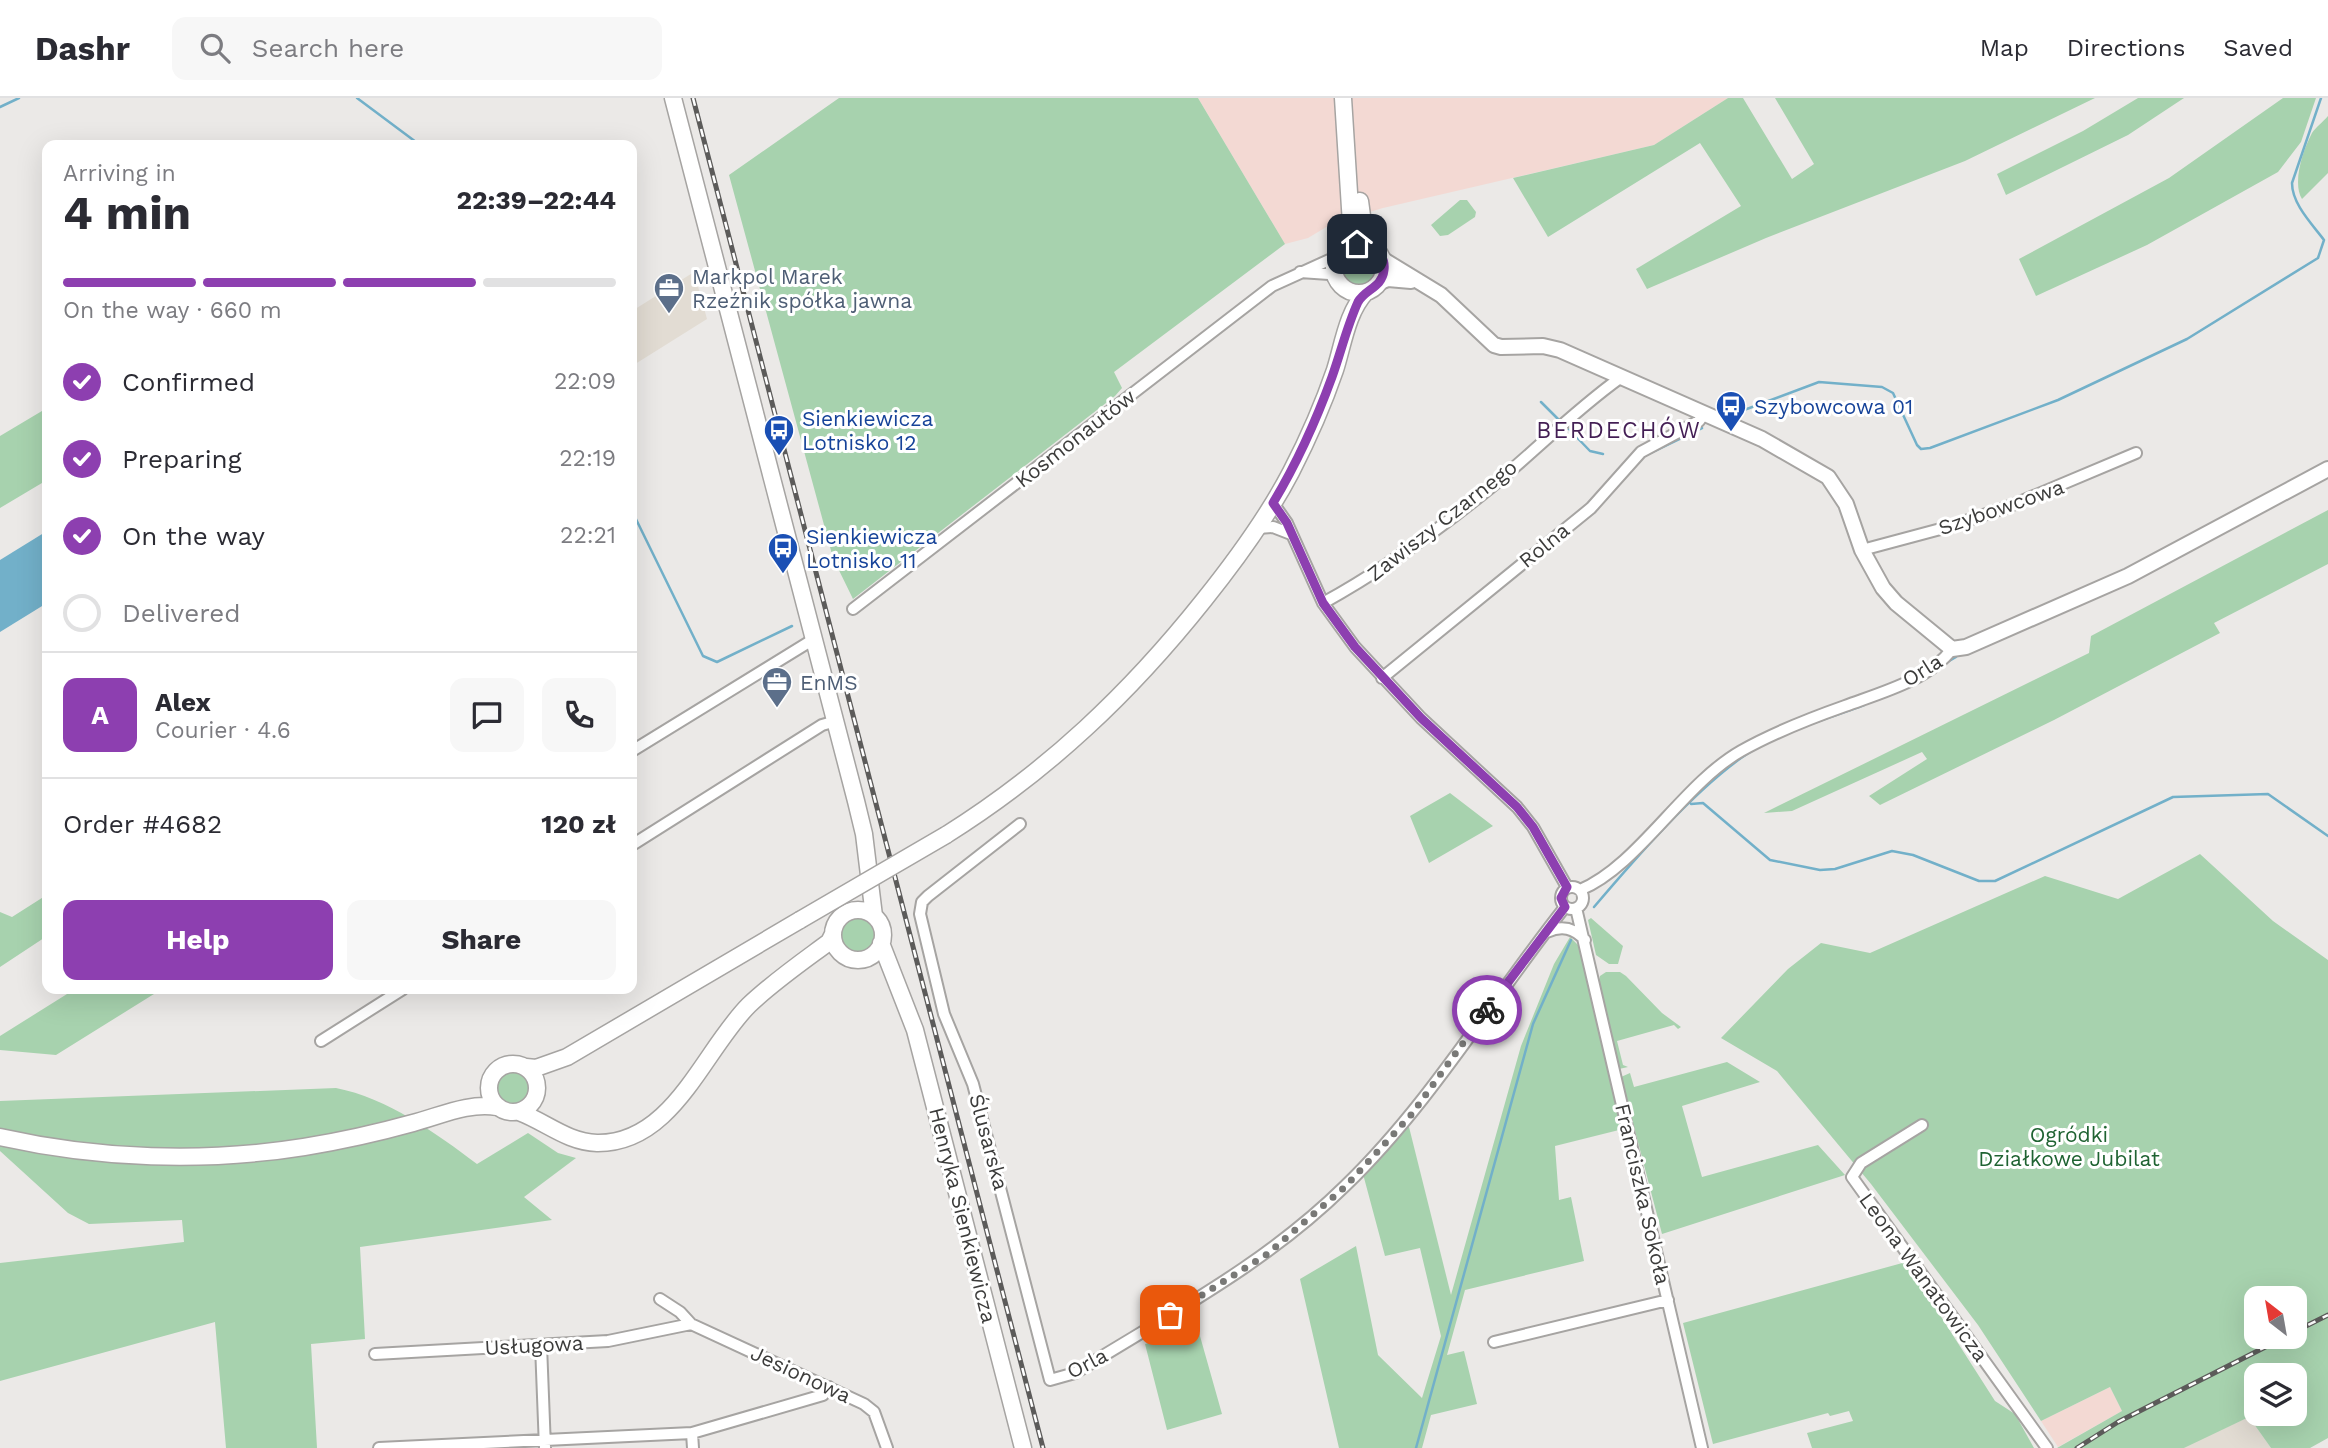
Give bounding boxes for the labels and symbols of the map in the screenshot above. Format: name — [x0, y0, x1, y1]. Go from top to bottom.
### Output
pin — [1327, 214, 1387, 274]
place label: Markpol Marek Rzeźnik spółka jawna — [692, 264, 912, 313]
office icon: Markpol Marek Rzeźnik spółka jawna — [652, 271, 686, 315]
street label: Kosmonautów — [1010, 383, 1140, 493]
bus stop icon: Szybowcowa 01 — [1714, 389, 1748, 433]
place label: Szybowcowa 01 — [1754, 394, 1913, 419]
place label: Sienkiewicza Lotnisko 12 — [802, 406, 934, 455]
bus stop icon: Sienkiewicza Lotnisko 12 — [762, 413, 796, 457]
district label: BERDECHÓW — [1536, 416, 1702, 444]
street label: Zawiszy Czarnego — [1362, 454, 1522, 586]
street label: Szybowcowa — [1935, 474, 2067, 540]
street label: Rolna — [1514, 517, 1574, 573]
place label: Sienkiewicza Lotnisko 11 — [806, 524, 938, 573]
bus stop icon: Sienkiewicza Lotnisko 11 — [766, 531, 800, 575]
street label: Orla — [1897, 648, 1947, 692]
office icon: EnMS — [760, 665, 794, 709]
place label: EnMS — [800, 670, 858, 695]
courier — [1452, 975, 1522, 1045]
street label: Ślusarska — [964, 1091, 1014, 1193]
street label: Franciszka Sokoła — [1610, 1101, 1676, 1287]
street label: Henryka Sienkiewicza — [924, 1105, 1002, 1326]
park label: Ogródki Działkowe Jubilat — [1978, 1122, 2160, 1171]
street label: Leona Wanatowicza — [1854, 1188, 1994, 1366]
pin — [1140, 1285, 1200, 1345]
north arrow — [2244, 1286, 2306, 1349]
street label: Usługowa — [484, 1330, 584, 1360]
street label: Jesionowa — [747, 1340, 855, 1408]
street label: Orla — [1062, 1342, 1112, 1384]

